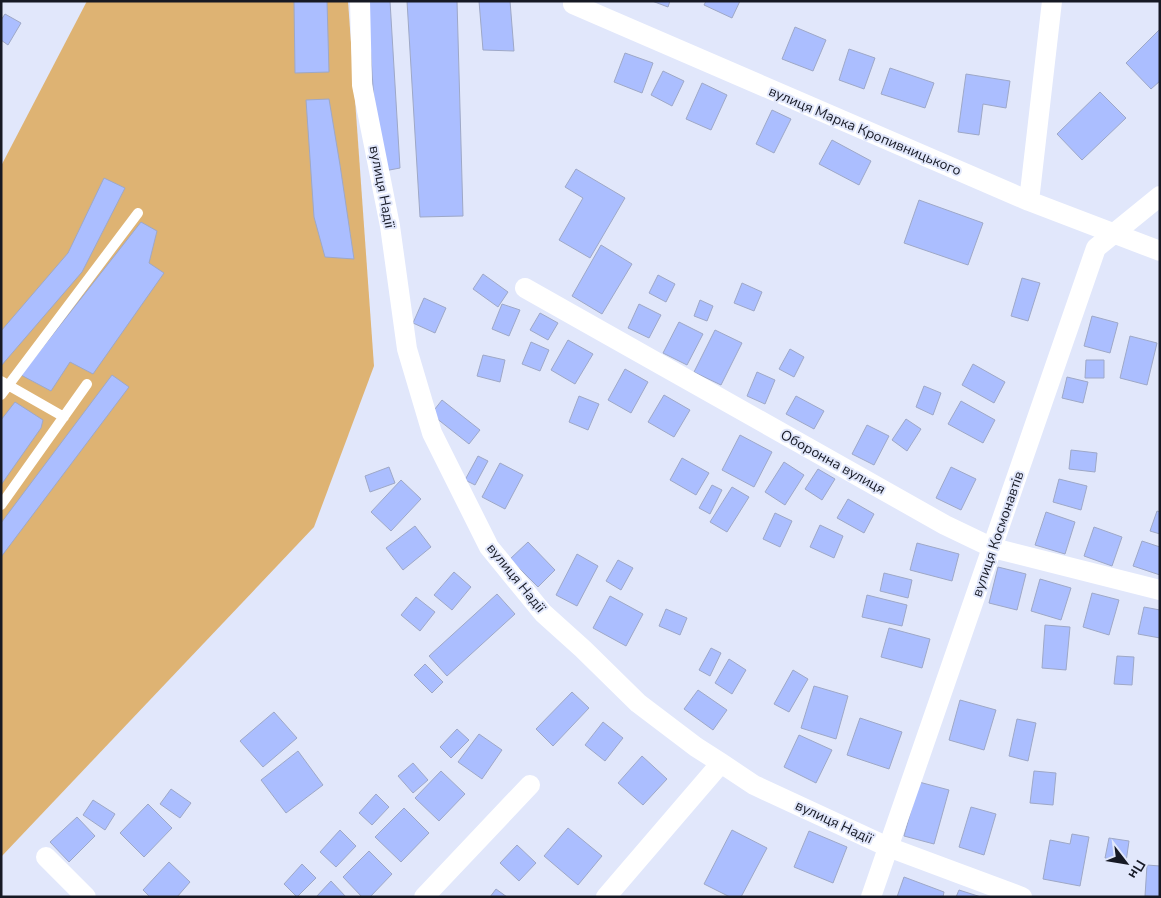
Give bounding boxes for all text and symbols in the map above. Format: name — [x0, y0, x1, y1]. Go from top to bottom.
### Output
street label: вулиця Марка Кропивницького — [766, 82, 964, 180]
street label: вулиця Надії — [365, 144, 399, 230]
street label: Оборонна вулиця — [777, 425, 889, 499]
street label: вулиця Космонавтів — [968, 468, 1029, 599]
street label: вулиця Надії — [482, 540, 550, 617]
street label: вулиця Надії — [792, 796, 876, 849]
north arrow — [1101, 838, 1151, 888]
text: Пн — [1124, 856, 1150, 883]

